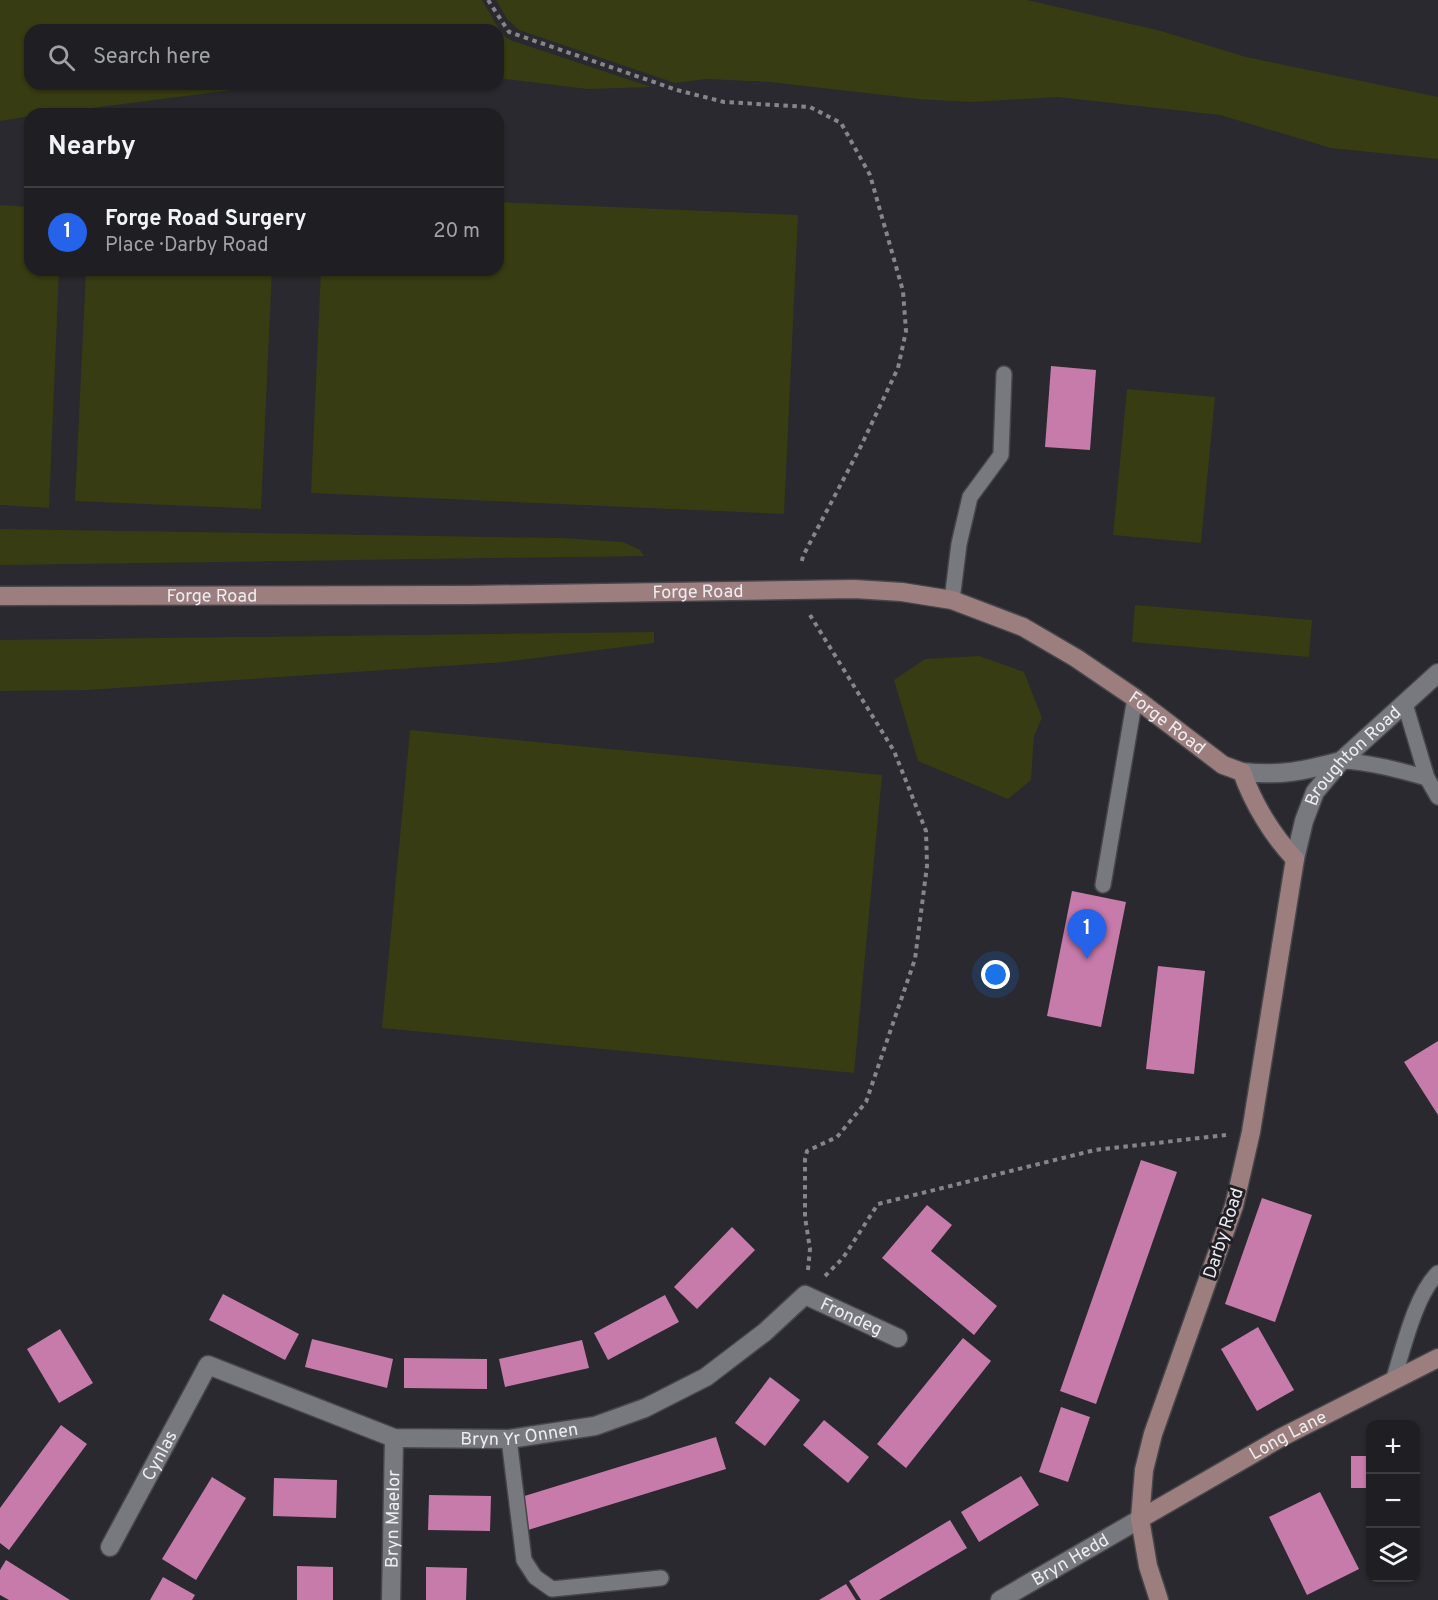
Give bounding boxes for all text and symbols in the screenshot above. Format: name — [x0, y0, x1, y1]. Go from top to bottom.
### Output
search box — [24, 24, 504, 90]
icon: search — [45, 41, 78, 74]
text: Search here — [93, 44, 211, 71]
text: Nearby — [48, 131, 136, 164]
text: Forge Road Surgery — [105, 206, 307, 233]
text: 1 — [64, 219, 72, 245]
text: 20 m — [433, 219, 480, 245]
text: Place · Darby Road — [105, 233, 268, 259]
street label: Forge Road — [652, 581, 744, 605]
street label: Forge Road — [167, 585, 257, 609]
street label: Forge Road — [1124, 687, 1210, 760]
street label: Broughton Road — [1301, 702, 1407, 809]
pin: 1 — [1068, 910, 1106, 959]
your location — [981, 960, 1010, 989]
street label: Darby Road — [1199, 1185, 1250, 1282]
street label: Frondeg — [816, 1294, 886, 1342]
street label: Long Lane — [1246, 1406, 1331, 1466]
street label: Bryn Yr Onnen — [460, 1419, 580, 1452]
map controls — [1366, 1420, 1420, 1582]
button: + — [1366, 1420, 1420, 1474]
street label: Cynlas — [138, 1427, 184, 1485]
street label: Bryn Maelor — [382, 1470, 406, 1568]
button: − — [1366, 1474, 1420, 1528]
button: layers — [1366, 1528, 1420, 1582]
street label: Bryn Hedd — [1028, 1529, 1114, 1592]

